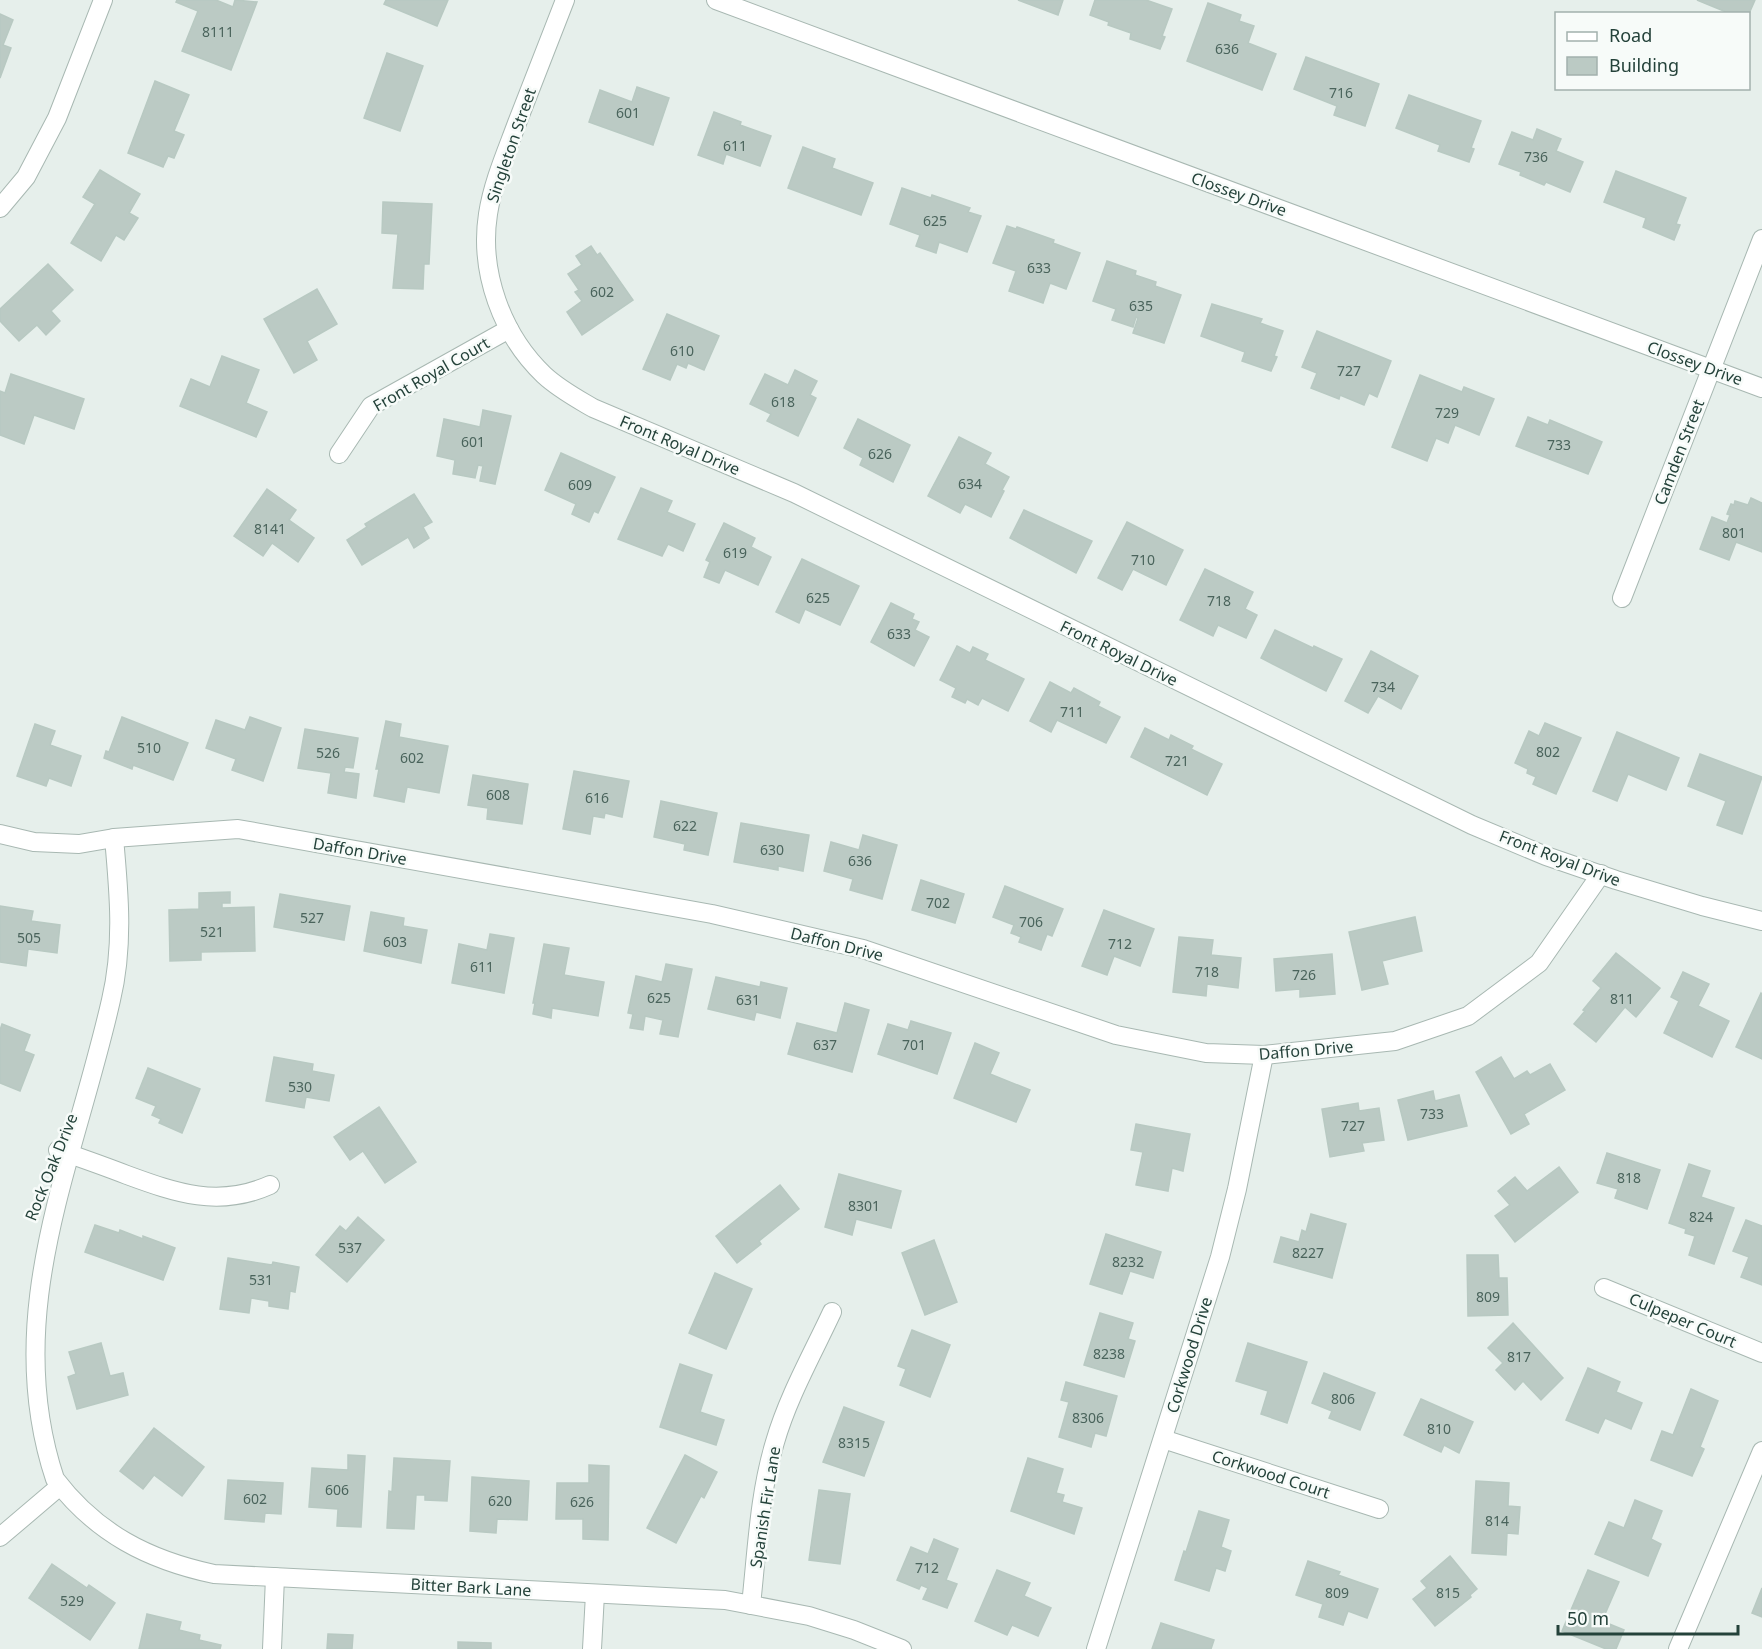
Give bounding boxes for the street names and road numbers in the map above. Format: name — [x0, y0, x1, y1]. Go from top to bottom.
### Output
street label: Singleton Street — [481, 84, 541, 205]
street label: Clossey Drive — [1188, 167, 1290, 221]
street label: Front Royal Court — [369, 332, 493, 416]
street label: Clossey Drive — [1644, 336, 1746, 390]
street label: Camden Street — [1649, 396, 1709, 508]
street label: Front Royal Drive — [617, 410, 743, 480]
street label: Front Royal Drive — [1056, 615, 1182, 691]
street label: Front Royal Drive — [1496, 825, 1624, 891]
street label: Daffon Drive — [311, 832, 409, 870]
street label: Daffon Drive — [788, 922, 886, 966]
street label: Daffon Drive — [1258, 1035, 1354, 1065]
street label: Rock Oak Drive — [19, 1110, 83, 1224]
street label: Culpeper Court — [1626, 1287, 1740, 1353]
street label: Corkwood Drive — [1161, 1294, 1217, 1416]
street label: Spanish Fir Lane — [745, 1445, 785, 1569]
street label: Corkwood Court — [1209, 1445, 1333, 1504]
street label: Bitter Bark Lane — [410, 1573, 532, 1601]

